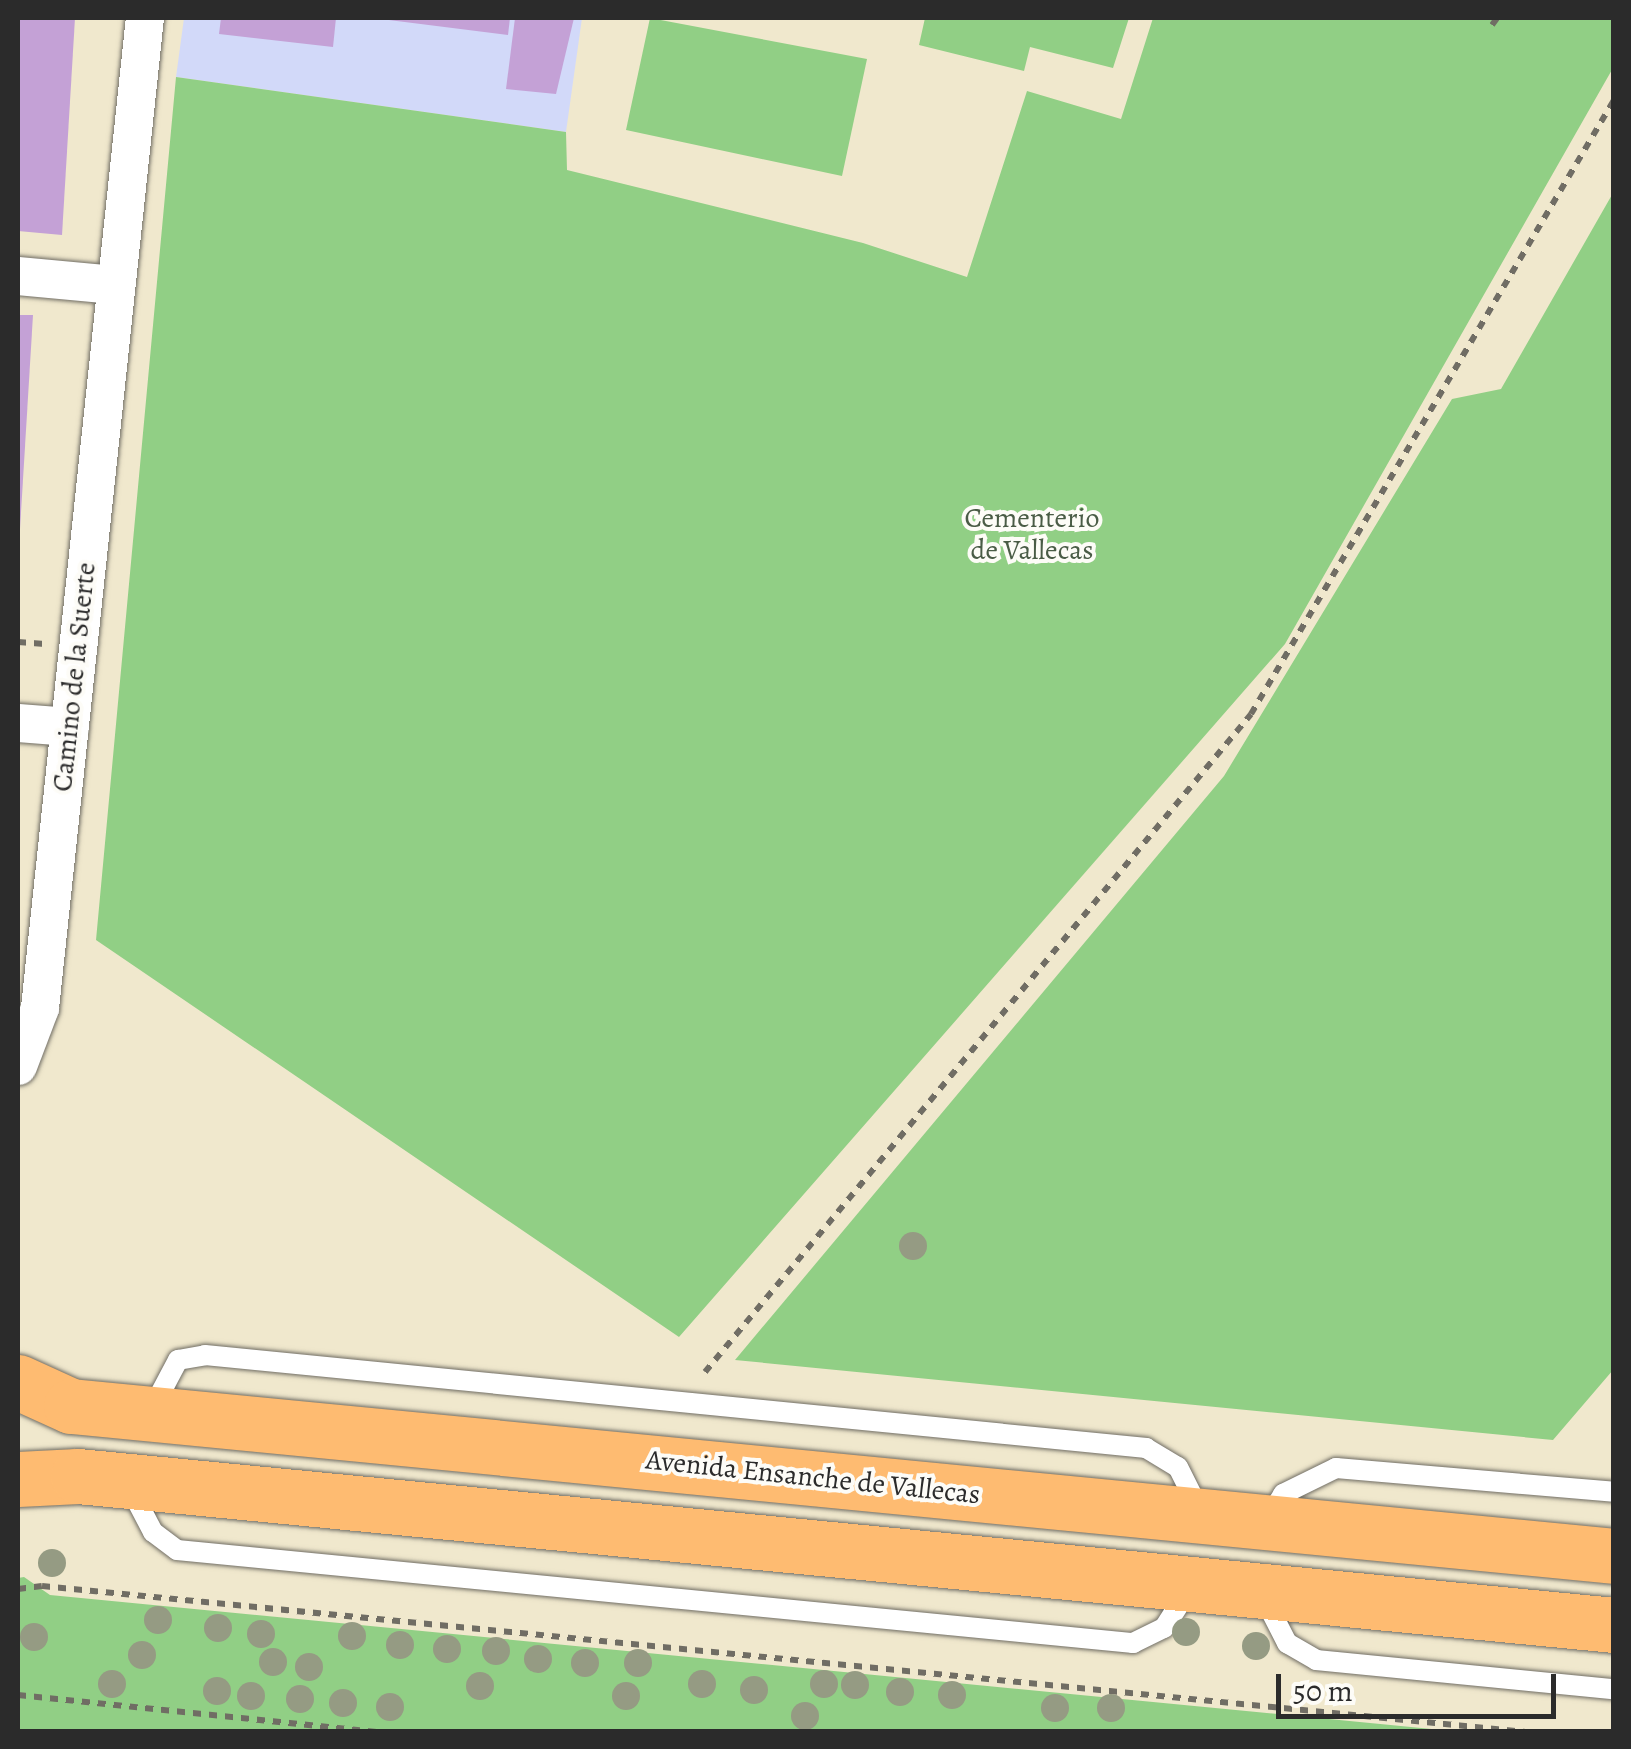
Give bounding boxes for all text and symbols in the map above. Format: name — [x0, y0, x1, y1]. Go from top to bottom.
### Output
park label: Cementerio de Vallecas — [964, 501, 1100, 567]
street label: Camino de la Suerte — [45, 561, 103, 793]
street label: Avenida Ensanche de Vallecas — [644, 1443, 982, 1511]
scale bar — [1281, 1654, 1561, 1716]
text: 50 m — [1293, 1671, 1353, 1711]

